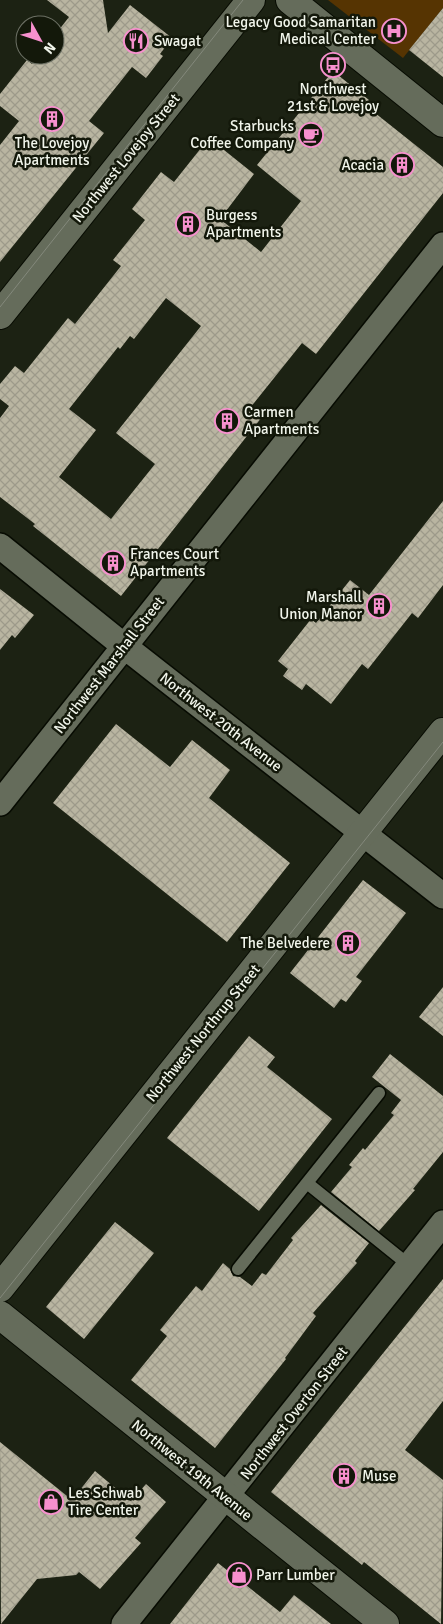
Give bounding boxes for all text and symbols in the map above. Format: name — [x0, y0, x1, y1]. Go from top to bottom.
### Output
place label: Legacy Good Samaritan Medical Center — [225, 13, 376, 48]
north arrow — [15, 15, 65, 65]
hospital icon: Legacy Good Samaritan Medical Center — [381, 18, 407, 44]
restaurant icon: Swagat — [123, 28, 149, 54]
place label: Swagat — [154, 32, 201, 50]
text: N — [40, 39, 59, 57]
bus stop icon: Northwest 21st & Lovejoy — [320, 52, 346, 78]
place label: Northwest 21st & Lovejoy — [287, 80, 379, 115]
street label: Northwest Lovejoy Street — [68, 90, 184, 226]
building icon: The Lovejoy Apartments — [39, 106, 65, 132]
place label: Starbucks Coffee Company — [190, 117, 294, 152]
cafe icon: Starbucks Coffee Company — [298, 122, 324, 148]
place label: The Lovejoy Apartments — [14, 134, 90, 169]
building icon: Acacia — [389, 152, 415, 178]
place label: Acacia — [341, 156, 384, 174]
place label: Burgess Apartments — [206, 206, 282, 241]
building icon: Burgess Apartments — [175, 211, 201, 237]
place label: Carmen Apartments — [244, 403, 320, 438]
building icon: Carmen Apartments — [214, 408, 240, 434]
place label: Frances Court Apartments — [130, 545, 219, 580]
building icon: Frances Court Apartments — [100, 550, 126, 576]
place label: Marshall Union Manor — [279, 588, 362, 623]
street label: Northwest Marshall Street — [50, 593, 168, 737]
building icon: Marshall Union Manor — [366, 593, 392, 619]
street label: Northwest 20th Avenue — [156, 669, 286, 775]
building icon: The Belvedere — [335, 930, 361, 956]
place label: The Belvedere — [240, 934, 330, 952]
street label: Northwest Northrup Street — [142, 961, 264, 1105]
street label: Northwest Overton Street — [237, 1343, 351, 1483]
street label: Northwest 19th Avenue — [128, 1416, 256, 1524]
building icon: Muse — [331, 1463, 357, 1489]
place label: Muse — [362, 1467, 396, 1485]
place label: Les Schwab Tire Center — [68, 1484, 142, 1519]
shop icon: Les Schwab Tire Center — [38, 1489, 64, 1515]
shop icon: Parr Lumber — [226, 1562, 252, 1588]
place label: Parr Lumber — [256, 1566, 335, 1584]

